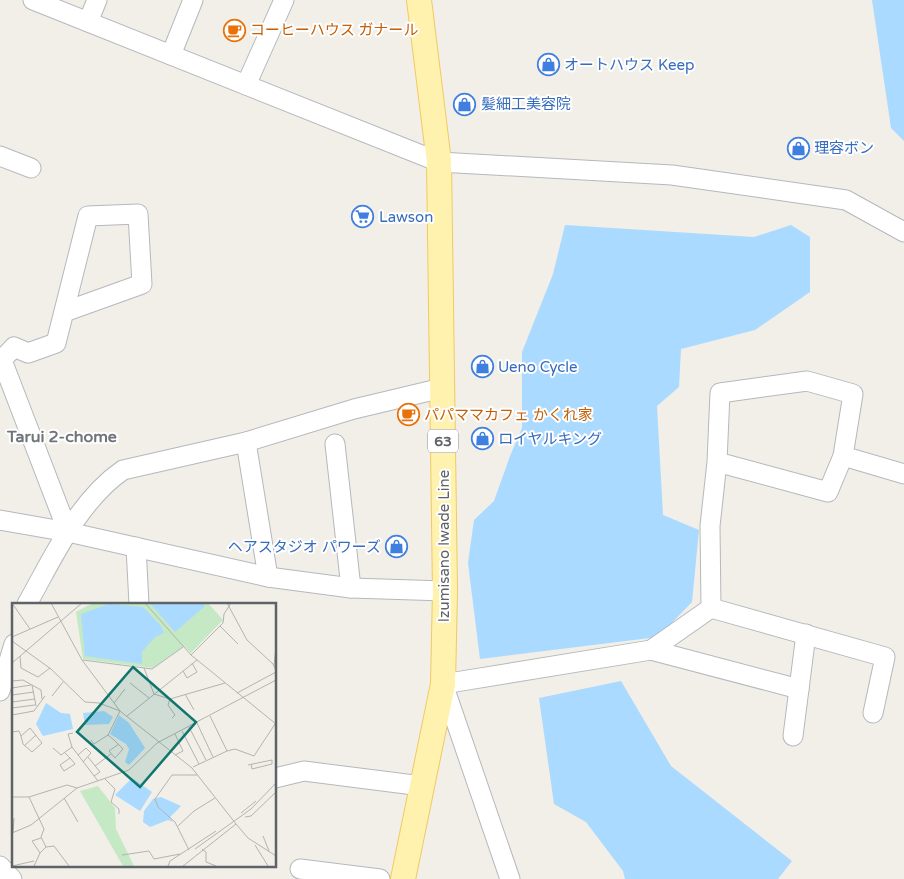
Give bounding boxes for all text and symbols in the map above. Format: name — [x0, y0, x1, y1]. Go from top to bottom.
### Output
cafe icon: コーヒーハウス ガナール — [222, 18, 246, 42]
place label: コーヒーハウス ガナール — [250, 21, 419, 39]
shop icon: オートハウス Keep — [536, 53, 560, 77]
place label: オートハウス Keep — [564, 56, 694, 74]
shop icon: 髪細工美容院 — [453, 92, 477, 116]
place label: 髪細工美容院 — [481, 95, 571, 113]
shop icon: 理容ボン — [786, 136, 810, 160]
place label: 理容ボン — [814, 139, 874, 157]
supermarket icon: Lawson — [351, 205, 375, 229]
place label: Lawson — [379, 208, 433, 226]
shop icon: Ueno Cycle — [470, 355, 494, 379]
place label: Ueno Cycle — [498, 358, 578, 376]
cafe icon: パパママカフェ かくれ家 — [396, 403, 420, 427]
place label: パパママカフェ かくれ家 — [424, 406, 593, 424]
district label: Tarui 2-chome — [6, 427, 117, 447]
shop icon: ロイヤルキング — [470, 427, 494, 451]
road number: 63 — [428, 430, 458, 452]
place label: ロイヤルキング — [498, 430, 602, 448]
street label: Izumisano Iwade Line — [435, 470, 453, 622]
shop icon: ヘアスタジオ パワーズ — [385, 535, 409, 559]
place label: ヘアスタジオ パワーズ — [228, 538, 381, 556]
inset map — [12, 603, 276, 866]

